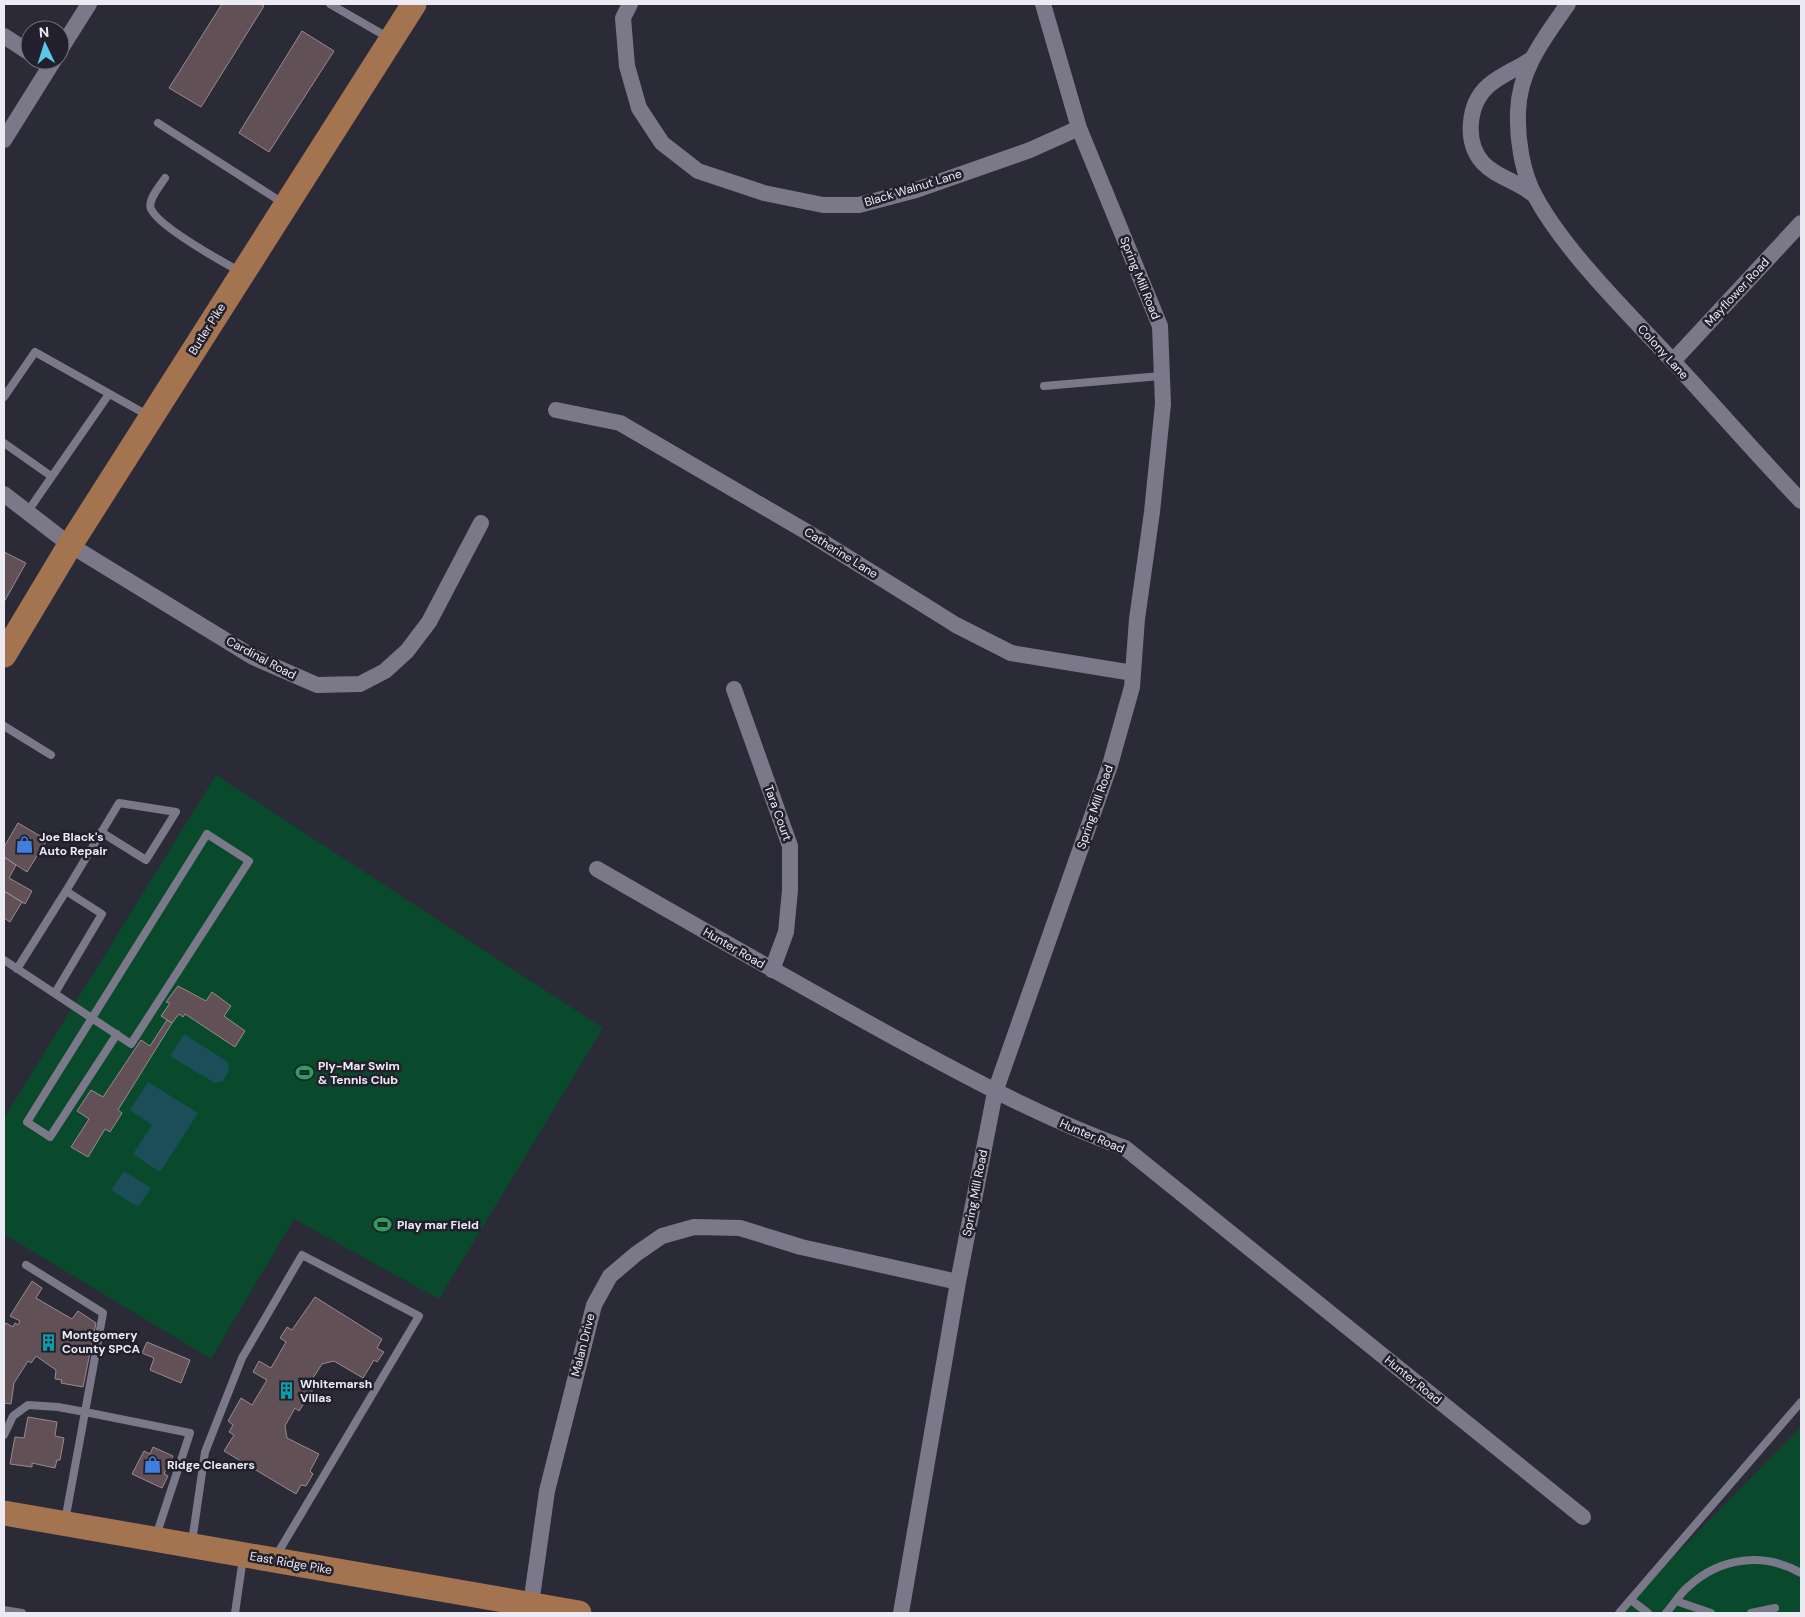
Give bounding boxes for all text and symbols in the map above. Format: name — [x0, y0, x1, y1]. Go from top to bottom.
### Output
north arrow — [20, 20, 70, 70]
text: N — [38, 23, 50, 41]
street label: Black Walnut Lane — [862, 166, 964, 210]
street label: Spring Mill Road — [1116, 234, 1164, 322]
street label: Mayflower Road — [1701, 254, 1773, 330]
street label: Butler Pike — [185, 300, 229, 358]
street label: Colony Lane — [1634, 321, 1692, 383]
street label: Catherine Lane — [801, 524, 881, 582]
street label: Cardinal Road — [223, 633, 299, 683]
street label: Spring Mill Road — [1073, 763, 1117, 851]
street label: Tara Court — [761, 783, 796, 843]
place label: Joe Black's Auto Repair — [39, 829, 108, 859]
shop icon: Joe Black's Auto Repair — [15, 834, 35, 854]
street label: Hunter Road — [700, 924, 768, 972]
place label: Ply-Mar Swim & Tennis Club — [318, 1058, 400, 1088]
sports icon: Ply-Mar Swim & Tennis Club — [294, 1063, 314, 1083]
street label: Hunter Road — [1057, 1115, 1127, 1157]
street label: Spring Mill Road — [959, 1148, 991, 1238]
sports icon: Play mar Field — [373, 1215, 393, 1235]
place label: Play mar Field — [397, 1217, 479, 1233]
street label: Malan Drive — [567, 1312, 599, 1378]
place label: Montgomery County SPCA — [62, 1327, 141, 1357]
building icon: Montgomery County SPCA — [38, 1332, 58, 1352]
street label: Hunter Road — [1381, 1352, 1445, 1408]
place label: Whitemarsh Villas — [300, 1376, 372, 1406]
building icon: Whitemarsh Villas — [276, 1381, 296, 1401]
shop icon: Ridge Cleaners — [143, 1455, 163, 1475]
place label: Ridge Cleaners — [167, 1457, 255, 1473]
street label: East Ridge Pike — [249, 1548, 334, 1578]

